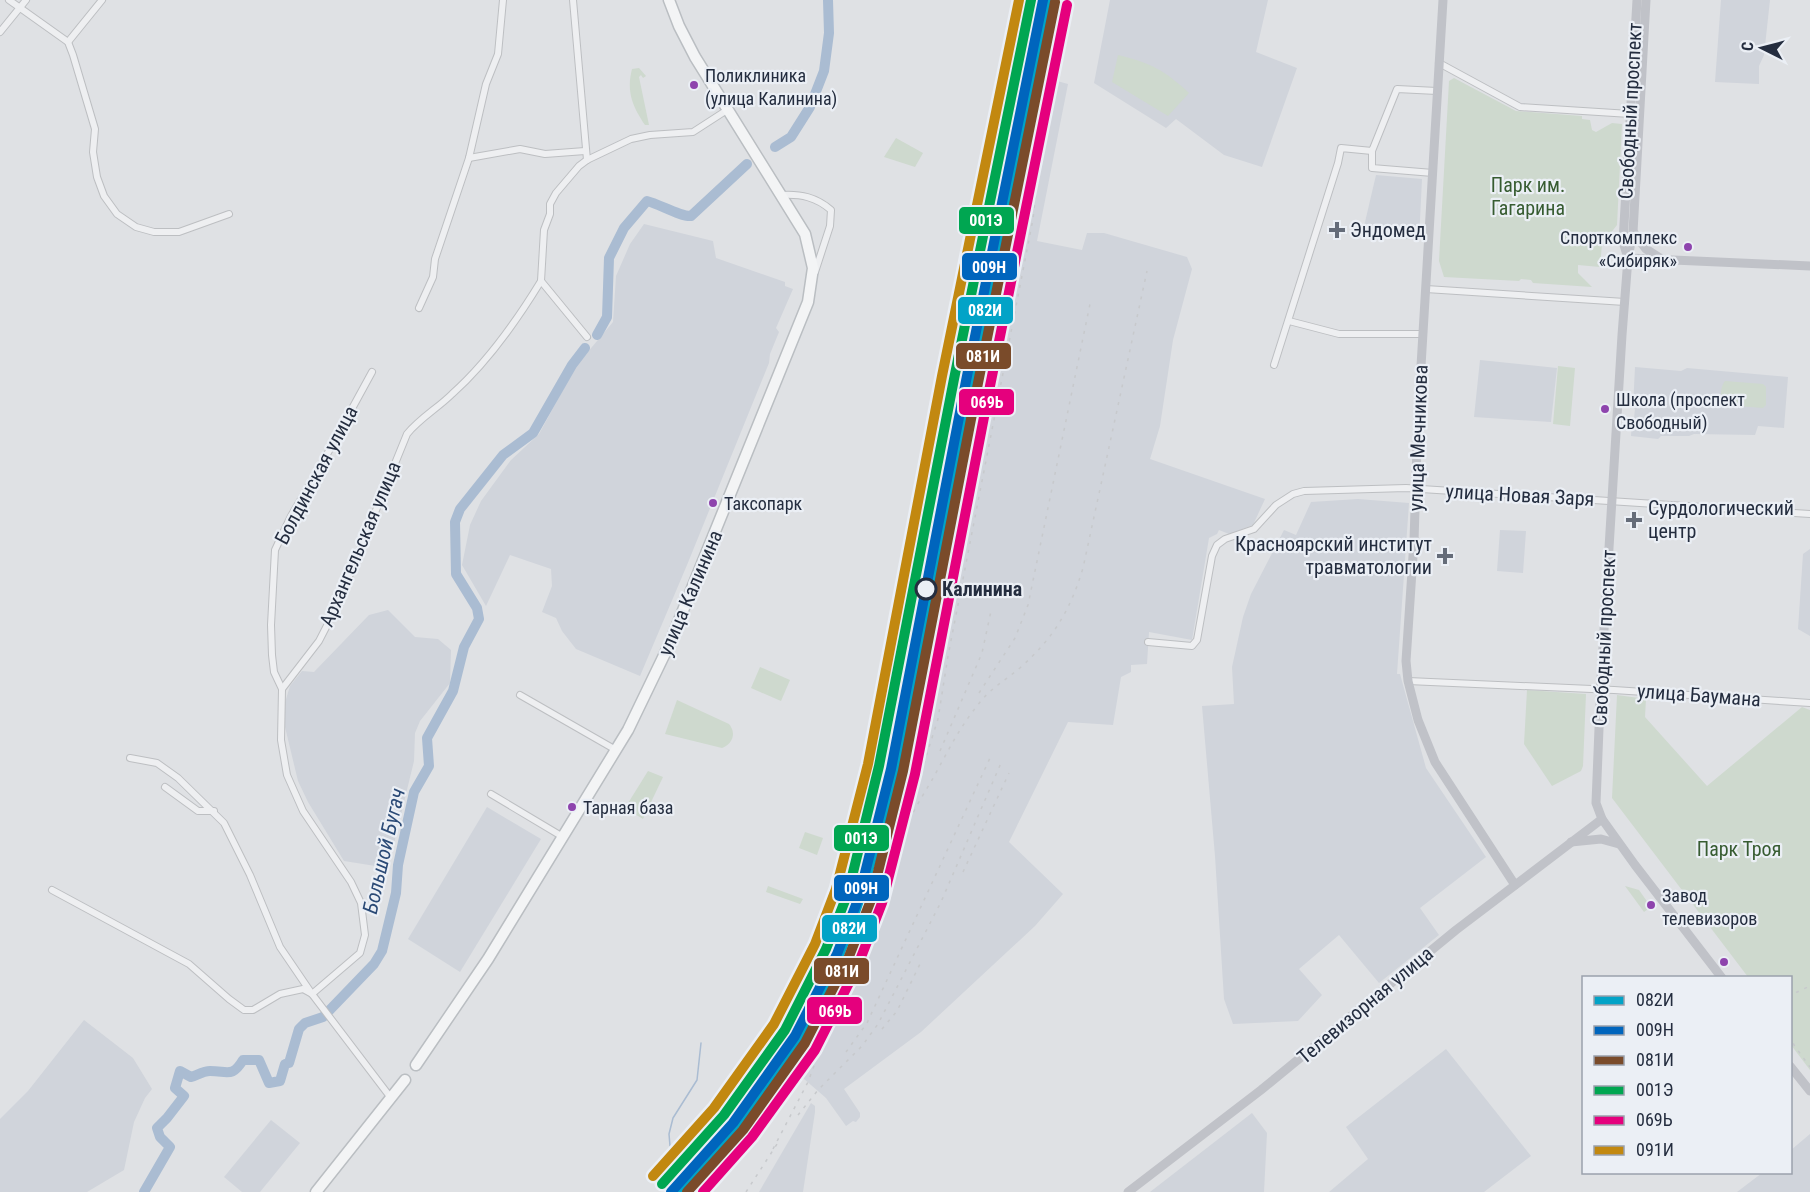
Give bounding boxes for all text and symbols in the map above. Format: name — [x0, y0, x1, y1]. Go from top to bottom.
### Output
north arrow — [1732, 18, 1792, 78]
street label: Свободный проспект — [1613, 22, 1647, 200]
text: С — [1738, 41, 1758, 52]
place label: Поликлиника (улица Калинина) — [705, 65, 837, 110]
marker: Поликлиника (улица Калинина) — [688, 79, 700, 91]
park label: Парк им. Гагарина — [1491, 173, 1565, 220]
line badge: 001Э — [958, 206, 1015, 235]
text: 001Э — [969, 211, 1003, 230]
place label: Эндомед — [1350, 218, 1426, 242]
marker: Эндомед — [1328, 221, 1346, 239]
place label: Спорткомплекс «Сибиряк» — [1560, 227, 1677, 271]
marker: Спорткомплекс «Сибиряк» — [1682, 241, 1694, 253]
line badge: 009Н — [961, 252, 1018, 281]
text: 009Н — [972, 258, 1006, 277]
line badge: 082И — [957, 296, 1014, 325]
text: 082И — [968, 301, 1002, 320]
line badge: 081И — [955, 342, 1012, 370]
text: 081И — [966, 347, 1000, 366]
street label: улица Мечникова — [1403, 364, 1433, 512]
line badge: 069Ь — [958, 388, 1015, 416]
place label: Школа (проспект Свободный) — [1616, 389, 1745, 434]
text: 069Ь — [970, 393, 1004, 412]
street label: Болдинская улица — [269, 402, 363, 548]
marker: Школа (проспект Свободный) — [1599, 403, 1611, 415]
street label: Архангельская улица — [314, 458, 406, 630]
street label: улица Новая Заря — [1445, 479, 1595, 511]
place label: Таксопарк — [724, 493, 803, 514]
place label: Сурдологический центр — [1648, 496, 1794, 543]
marker: Таксопарк — [707, 497, 719, 509]
marker: Сурдологический центр — [1625, 511, 1643, 529]
street label: улица Калинина — [653, 527, 727, 659]
place label: Красноярский институт травматологии — [1235, 532, 1432, 579]
marker: Красноярский институт травматологии — [1436, 547, 1454, 565]
street label: Свободный проспект — [1587, 549, 1621, 727]
place label: Калинина — [942, 577, 1022, 601]
marker: Калинина — [915, 578, 937, 600]
street label: улица Баумана — [1636, 679, 1762, 711]
water label: Большой Бугач — [358, 786, 410, 916]
place label: Тарная база — [583, 797, 673, 818]
marker: Тарная база — [566, 801, 578, 813]
line badge: 001Э — [833, 824, 890, 852]
text: 001Э — [844, 829, 878, 848]
park label: Парк Троя — [1697, 837, 1781, 861]
line badge: 009Н — [833, 874, 890, 902]
text: 009Н — [844, 879, 878, 898]
place label: Завод телевизоров — [1662, 885, 1757, 929]
marker: Завод телевизоров — [1645, 899, 1657, 911]
line badge: 082И — [821, 914, 878, 943]
text: 082И — [832, 919, 866, 938]
street label: Телевизорная улица — [1292, 941, 1438, 1069]
unlabelled marker — [1718, 956, 1730, 968]
line badge: 081И — [813, 957, 870, 985]
text: 081И — [825, 962, 859, 981]
legend — [1582, 976, 1792, 1174]
text: 082И — [1636, 989, 1674, 1010]
line badge: 069Ь — [806, 996, 863, 1025]
text: 069Ь — [818, 1002, 852, 1021]
text: 009Н — [1636, 1019, 1674, 1040]
text: 081И — [1636, 1049, 1674, 1070]
text: 001Э — [1636, 1079, 1673, 1100]
text: 069Ь — [1636, 1109, 1673, 1130]
text: 091И — [1636, 1139, 1674, 1160]

